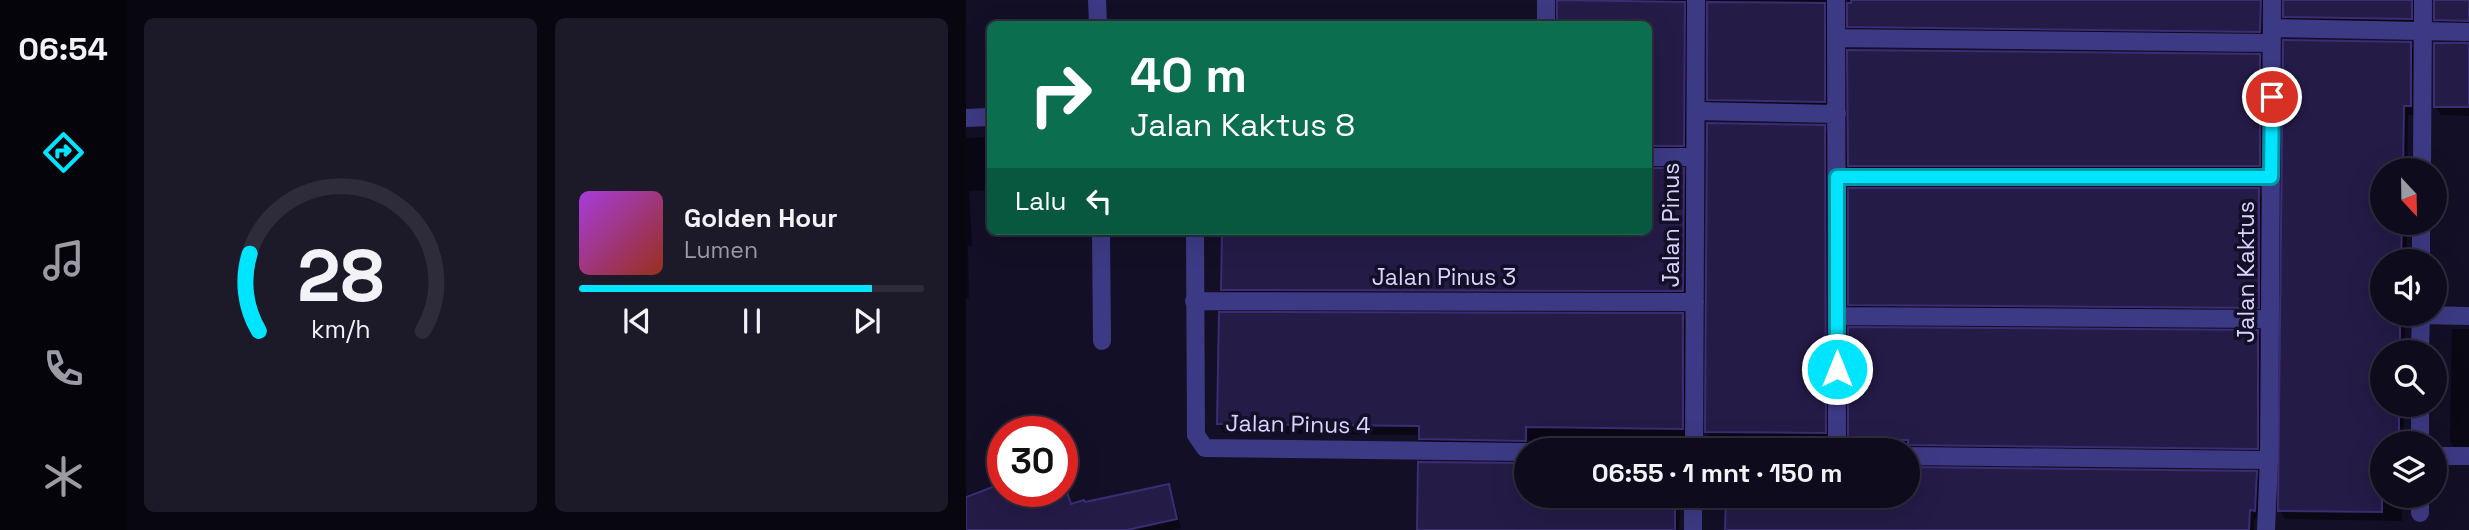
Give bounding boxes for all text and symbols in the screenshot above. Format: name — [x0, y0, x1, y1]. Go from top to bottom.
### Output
text: 06:54 — [18, 29, 108, 69]
text: 40 m — [1130, 44, 1247, 106]
icon: right — [1015, 49, 1106, 140]
pin — [2242, 67, 2302, 127]
icon: arrive — [2253, 78, 2291, 116]
text: Jalan Kaktus 8 — [1130, 105, 1355, 145]
icon: directions — [39, 128, 88, 177]
north arrow — [2370, 158, 2446, 234]
map controls — [2370, 158, 2447, 508]
street label: Jalan Pinus — [1656, 163, 1686, 287]
icon: left — [1080, 182, 1118, 220]
text: Lalu — [1015, 184, 1066, 218]
text: Golden Hour — [684, 201, 838, 235]
street label: Jalan Kaktus — [2231, 201, 2261, 343]
text: 28 — [297, 229, 384, 322]
text: Lumen — [684, 235, 758, 265]
icon: music — [39, 236, 88, 285]
button: sound — [2370, 249, 2447, 326]
street label: Jalan Pinus 3 — [1372, 262, 1516, 292]
icon: previous — [618, 302, 656, 340]
icon: pause — [733, 302, 771, 340]
icon: next — [848, 302, 886, 340]
text: km/h — [311, 313, 370, 345]
position arrow — [1800, 332, 1874, 406]
button: search — [2370, 340, 2447, 417]
icon: phone — [39, 344, 88, 393]
street label: Jalan Pinus 4 — [1225, 408, 1371, 440]
speed limit sign: 30 — [987, 416, 1078, 507]
button: layers — [2370, 431, 2447, 508]
icon: climate — [39, 452, 88, 501]
text: 06:55 · 1 mnt · 150 m — [1592, 456, 1842, 490]

